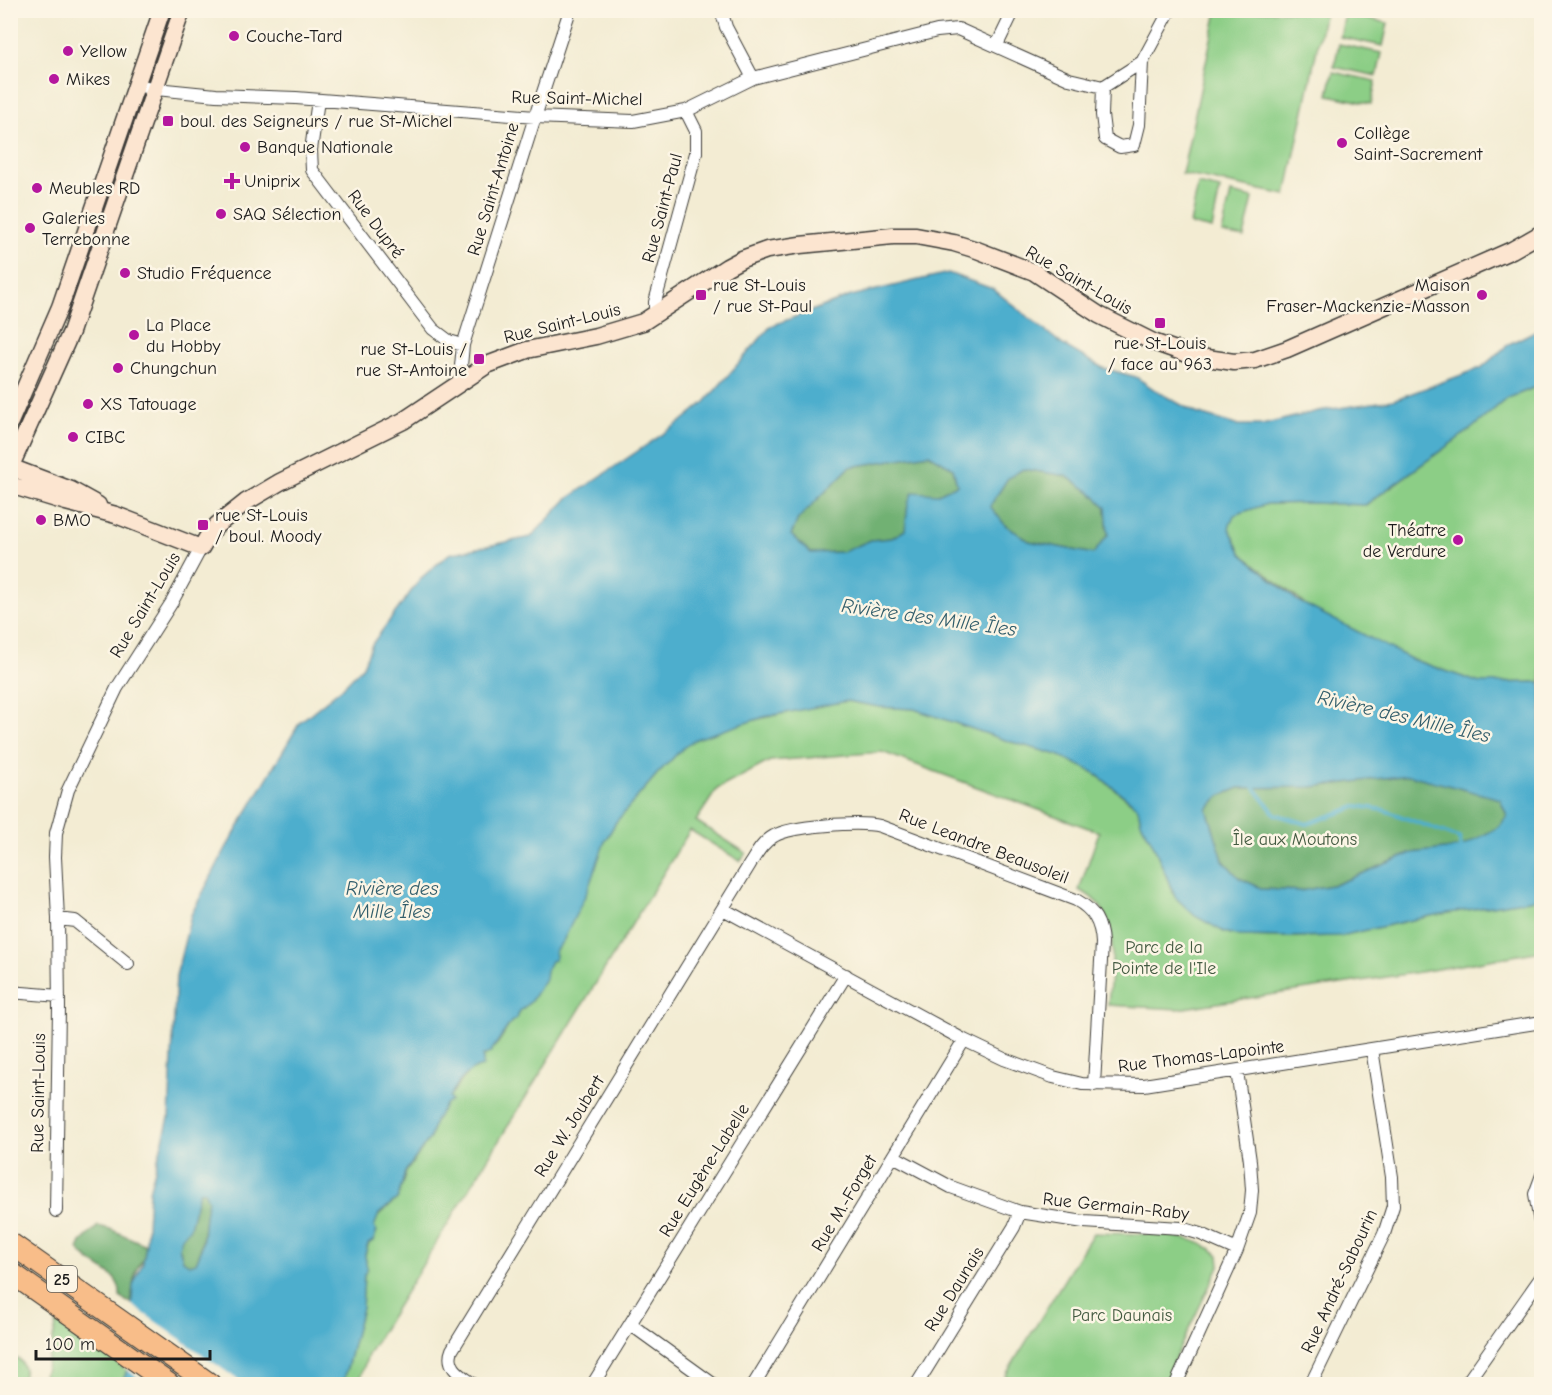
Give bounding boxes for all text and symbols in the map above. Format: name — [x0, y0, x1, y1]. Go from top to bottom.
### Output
place label: Couche-Tard — [246, 26, 342, 47]
marker: Couche-Tard — [227, 29, 241, 43]
place label: Yellow — [80, 41, 127, 62]
marker: Yellow — [61, 44, 75, 58]
place label: Mikes — [66, 69, 110, 90]
marker: Mikes — [47, 72, 61, 86]
street label: Rue Saint-Michel — [511, 87, 643, 110]
place label: boul. des Seigneurs / rue St-Michel — [180, 111, 453, 132]
marker: boul. des Seigneurs / rue St-Michel — [161, 114, 175, 128]
street label: Rue Saint-Antoine — [463, 120, 524, 258]
place label: Collège Saint-Sacrement — [1354, 123, 1483, 165]
marker: Collège Saint-Sacrement — [1335, 136, 1349, 150]
place label: Banque Nationale — [257, 137, 393, 158]
marker: Banque Nationale — [238, 140, 252, 154]
street label: Rue Saint-Paul — [638, 151, 687, 265]
place label: Uniprix — [244, 171, 300, 192]
marker: Uniprix — [225, 174, 239, 188]
place label: Meubles RD — [49, 178, 140, 199]
marker: Meubles RD — [30, 181, 44, 195]
street label: Rue Dupré — [343, 186, 408, 263]
place label: SAQ Sélection — [233, 204, 341, 225]
marker: SAQ Sélection — [214, 207, 228, 221]
place label: Galeries Terrebonne — [42, 208, 130, 250]
marker: Galeries Terrebonne — [23, 221, 37, 235]
street label: Rue Saint-Louis — [1022, 241, 1136, 319]
place label: Studio Fréquence — [137, 263, 272, 284]
marker: Studio Fréquence — [118, 266, 132, 280]
place label: rue St-Louis / rue St-Paul — [713, 275, 812, 317]
place label: Maison Fraser-Mackenzie-Masson — [1266, 275, 1470, 317]
marker: rue St-Louis / rue St-Paul — [694, 288, 708, 302]
marker: Maison Fraser-Mackenzie-Masson — [1475, 288, 1489, 302]
street label: Rue Saint-Louis — [502, 299, 623, 348]
place label: La Place du Hobby — [146, 315, 221, 357]
marker: rue St-Louis / face au 963 — [1153, 316, 1167, 330]
marker: La Place du Hobby — [127, 328, 141, 342]
place label: rue St-Louis / face au 963 — [1108, 333, 1212, 375]
place label: rue St-Louis / rue St-Antoine — [356, 339, 467, 381]
marker: rue St-Louis / rue St-Antoine — [472, 352, 486, 366]
place label: Chungchun — [130, 358, 217, 379]
marker: Chungchun — [111, 361, 125, 375]
place label: XS Tatouage — [100, 394, 196, 415]
marker: XS Tatouage — [81, 397, 95, 411]
place label: CIBC — [85, 427, 125, 448]
marker: CIBC — [66, 430, 80, 444]
place label: rue St-Louis / boul. Moody — [215, 505, 323, 547]
place label: BMO — [53, 510, 91, 531]
marker: BMO — [34, 513, 48, 527]
marker: rue St-Louis / boul. Moody — [196, 518, 210, 532]
place label: Théatre de Verdure — [1363, 520, 1446, 562]
marker: Théatre de Verdure — [1451, 533, 1465, 547]
street label: Rue Saint-Louis — [106, 549, 185, 662]
water label: Rivière des Mille Îles — [840, 594, 1019, 641]
water label: Rivière des Mille Îles — [1315, 685, 1493, 748]
street label: Rue Leandre Beausoleil — [896, 804, 1072, 889]
park label: Île aux Moutons — [1233, 828, 1357, 850]
water label: Rivière des Mille Îles — [346, 877, 439, 923]
park label: Parc de la Pointe de l'Ile — [1112, 937, 1216, 979]
street label: Rue Saint-Louis — [27, 1033, 50, 1153]
street label: Rue Thomas-Lapointe — [1117, 1036, 1285, 1077]
street label: Rue W. Joubert — [530, 1071, 609, 1181]
street label: Rue Eugène-Labelle — [655, 1100, 754, 1241]
street label: Rue M.-Forget — [807, 1150, 882, 1255]
street label: Rue Germain-Raby — [1042, 1188, 1191, 1225]
street label: Rue André-Sabourin — [1297, 1206, 1382, 1357]
street label: Rue Daunais — [920, 1243, 989, 1335]
road number: 25 — [47, 1266, 77, 1292]
park label: Parc Daunais — [1072, 1305, 1172, 1326]
scale bar — [36, 1323, 210, 1361]
text: 100 m — [45, 1334, 95, 1355]

